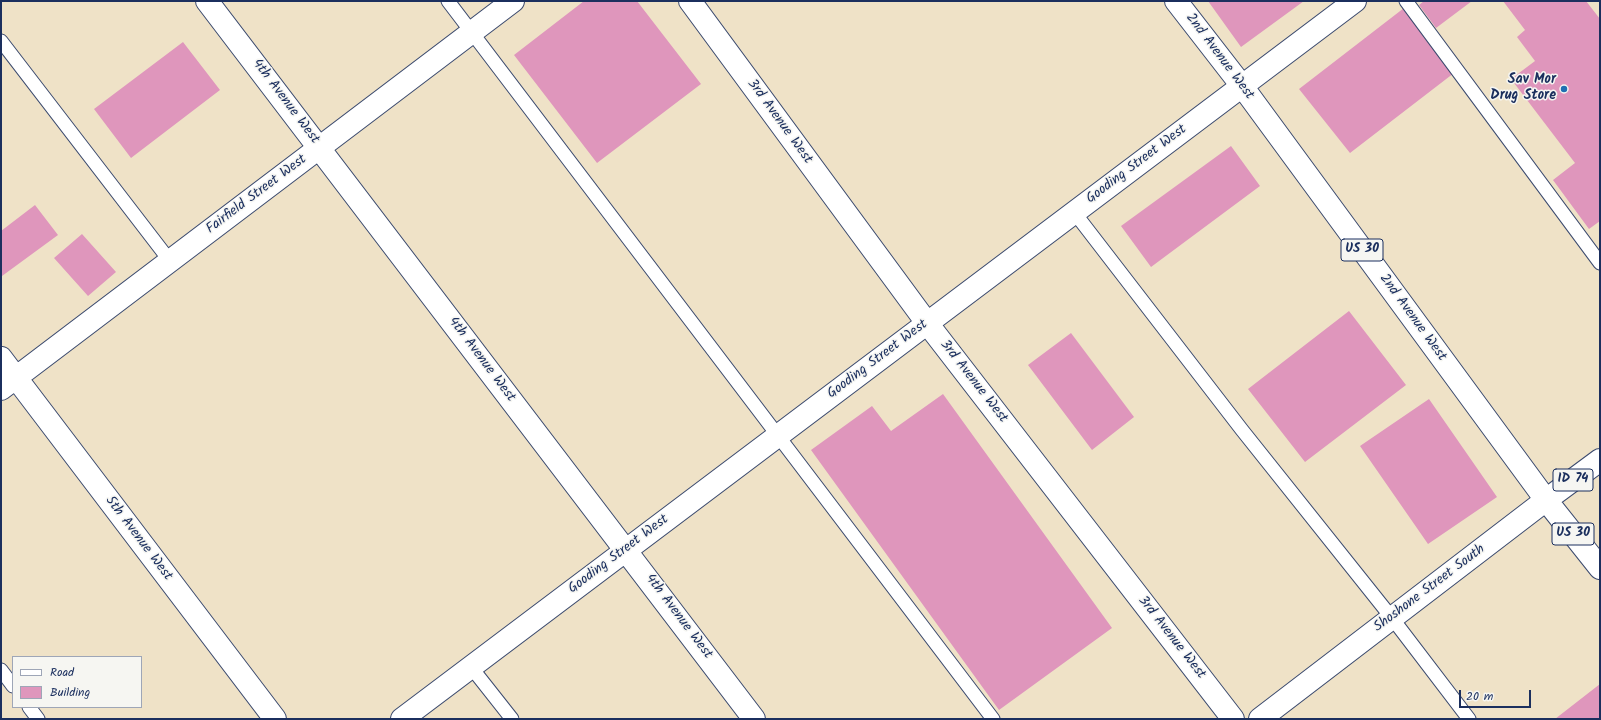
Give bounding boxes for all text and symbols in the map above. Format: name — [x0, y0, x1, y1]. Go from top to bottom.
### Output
street label: 2nd Avenue West — [1181, 11, 1257, 103]
street label: 4th Avenue West — [248, 56, 322, 148]
place label: Sav Mor Drug Store — [1490, 73, 1556, 106]
street label: 3rd Avenue West — [743, 76, 815, 168]
marker: Sav Mor Drug Store — [1559, 84, 1569, 94]
street label: Gooding Street West — [1084, 122, 1190, 208]
street label: Fairfield Street West — [203, 152, 311, 238]
road number: US 30 — [1341, 239, 1383, 261]
street label: 2nd Avenue West — [1375, 271, 1449, 365]
street label: 4th Avenue West — [444, 314, 518, 406]
street label: Gooding Street West — [825, 317, 931, 403]
street label: 3rd Avenue West — [935, 337, 1011, 427]
road number: ID 74 — [1553, 469, 1593, 491]
street label: 5th Avenue West — [101, 493, 175, 585]
street label: Gooding Street West — [566, 512, 672, 598]
road number: US 30 — [1552, 523, 1594, 545]
street label: Shoshone Street South — [1371, 542, 1489, 636]
street label: 4th Avenue West — [641, 571, 715, 663]
street label: 3rd Avenue West — [1133, 593, 1209, 683]
legend — [12, 656, 142, 708]
text: Road — [50, 663, 74, 682]
scale bar — [1461, 682, 1533, 708]
text: Building — [50, 683, 90, 702]
text: 20 m — [1466, 687, 1493, 706]

